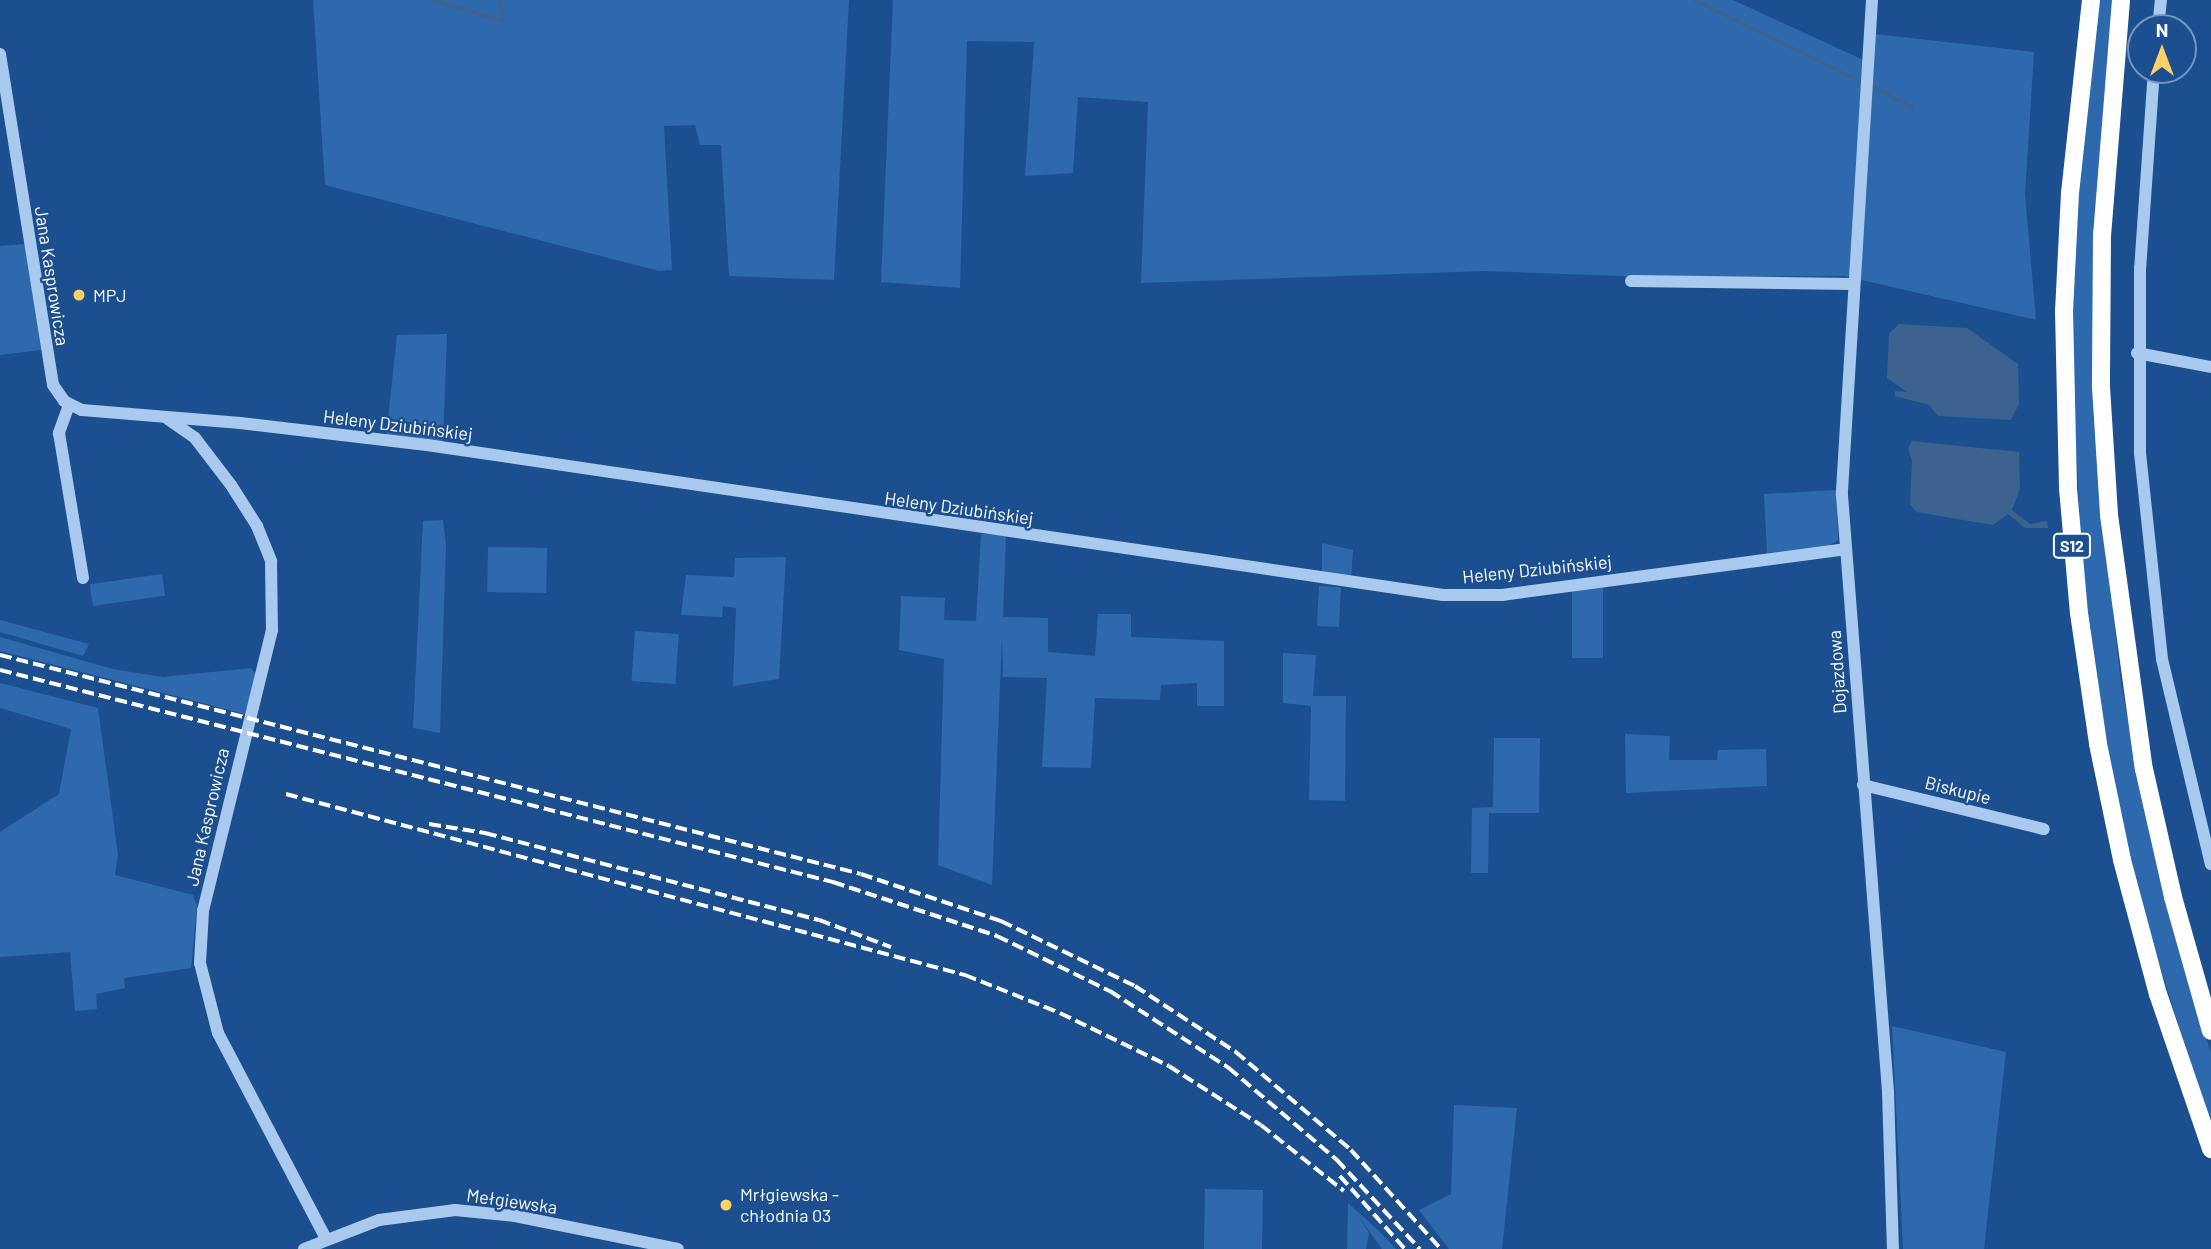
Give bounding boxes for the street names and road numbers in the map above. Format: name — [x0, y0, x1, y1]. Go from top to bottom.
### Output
street label: Jana Kasprowicza — [30, 205, 74, 347]
street label: Heleny Dziubińskiej — [322, 405, 474, 445]
street label: Heleny Dziubińskiej — [883, 487, 1035, 529]
road number: S12 — [2053, 534, 2091, 558]
street label: Heleny Dziubińskiej — [1461, 550, 1613, 588]
street label: Dojazdowa — [1823, 629, 1851, 715]
street label: Jana Kasprowicza — [181, 746, 233, 888]
street label: Biskupie — [1923, 771, 1993, 809]
street label: Mełgiewska — [465, 1184, 559, 1218]

